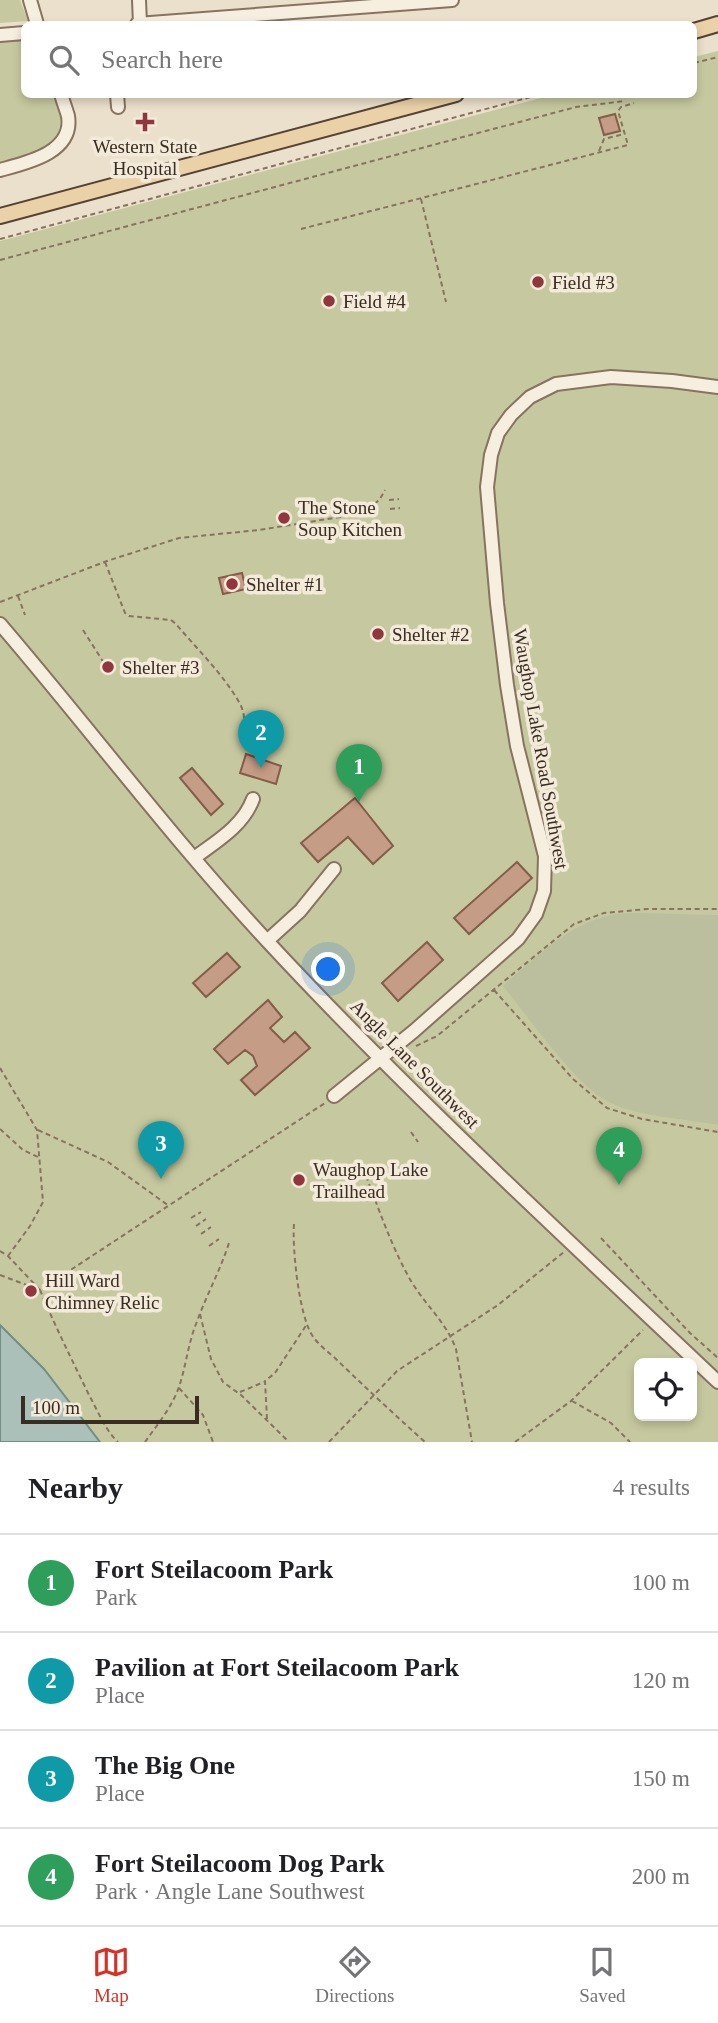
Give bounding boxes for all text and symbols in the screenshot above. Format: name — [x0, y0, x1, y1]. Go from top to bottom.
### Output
search box — [21, 21, 697, 98]
icon: search — [45, 41, 83, 79]
text: Search here — [101, 45, 223, 74]
marker: Western State Hospital — [135, 112, 155, 132]
place label: Western State Hospital — [93, 136, 197, 179]
place label: Field #3 — [552, 272, 615, 293]
marker: Field #3 — [530, 274, 546, 290]
place label: Field #4 — [343, 291, 406, 312]
marker: Field #4 — [321, 293, 337, 309]
place label: The Stone Soup Kitchen — [298, 497, 402, 540]
marker: The Stone Soup Kitchen — [276, 510, 292, 526]
place label: Shelter #1 — [246, 574, 324, 595]
marker: Shelter #1 — [224, 576, 240, 592]
place label: Shelter #2 — [392, 624, 470, 645]
marker: Shelter #2 — [370, 626, 386, 642]
street label: Waughop Lake Road Southwest — [509, 627, 573, 872]
place label: Shelter #3 — [122, 657, 200, 678]
marker: Shelter #3 — [100, 659, 116, 675]
pin: 2 — [238, 710, 284, 768]
pin: 1 — [336, 744, 382, 802]
your location — [311, 952, 345, 986]
street label: Angle Lane Southwest — [346, 995, 484, 1133]
pin: 3 — [138, 1121, 184, 1179]
pin: 4 — [596, 1127, 642, 1185]
place label: Waughop Lake Trailhead — [313, 1159, 428, 1202]
marker: Waughop Lake Trailhead — [291, 1172, 307, 1188]
place label: Hill Ward Chimney Relic — [45, 1270, 160, 1313]
marker: Hill Ward Chimney Relic — [23, 1283, 39, 1299]
map controls — [634, 1358, 697, 1421]
button: locate — [634, 1358, 697, 1421]
scale bar — [21, 1393, 200, 1425]
text: 100 m — [32, 1397, 80, 1418]
text: Nearby — [28, 1471, 123, 1504]
text: 4 results — [613, 1475, 690, 1500]
text: Fort Steilacoom Park — [95, 1555, 333, 1584]
text: 1 — [45, 1570, 57, 1595]
text: 100 m — [632, 1570, 690, 1595]
text: Park — [95, 1585, 137, 1610]
text: Pavilion at Fort Steilacoom Park — [95, 1653, 459, 1682]
text: 2 — [45, 1668, 57, 1693]
text: 120 m — [632, 1668, 690, 1693]
text: Place — [95, 1683, 145, 1708]
text: The Big One — [95, 1751, 235, 1780]
text: 3 — [45, 1766, 57, 1791]
text: 150 m — [632, 1766, 690, 1791]
text: Place — [95, 1781, 145, 1806]
text: Fort Steilacoom Dog Park — [95, 1849, 385, 1878]
text: 4 — [45, 1864, 57, 1889]
text: 200 m — [632, 1864, 690, 1889]
text: Park · Angle Lane Southwest — [95, 1879, 365, 1904]
tab: Map — [92, 1943, 130, 2007]
tab: Directions — [315, 1943, 394, 2007]
tab: Saved — [579, 1943, 626, 2007]

